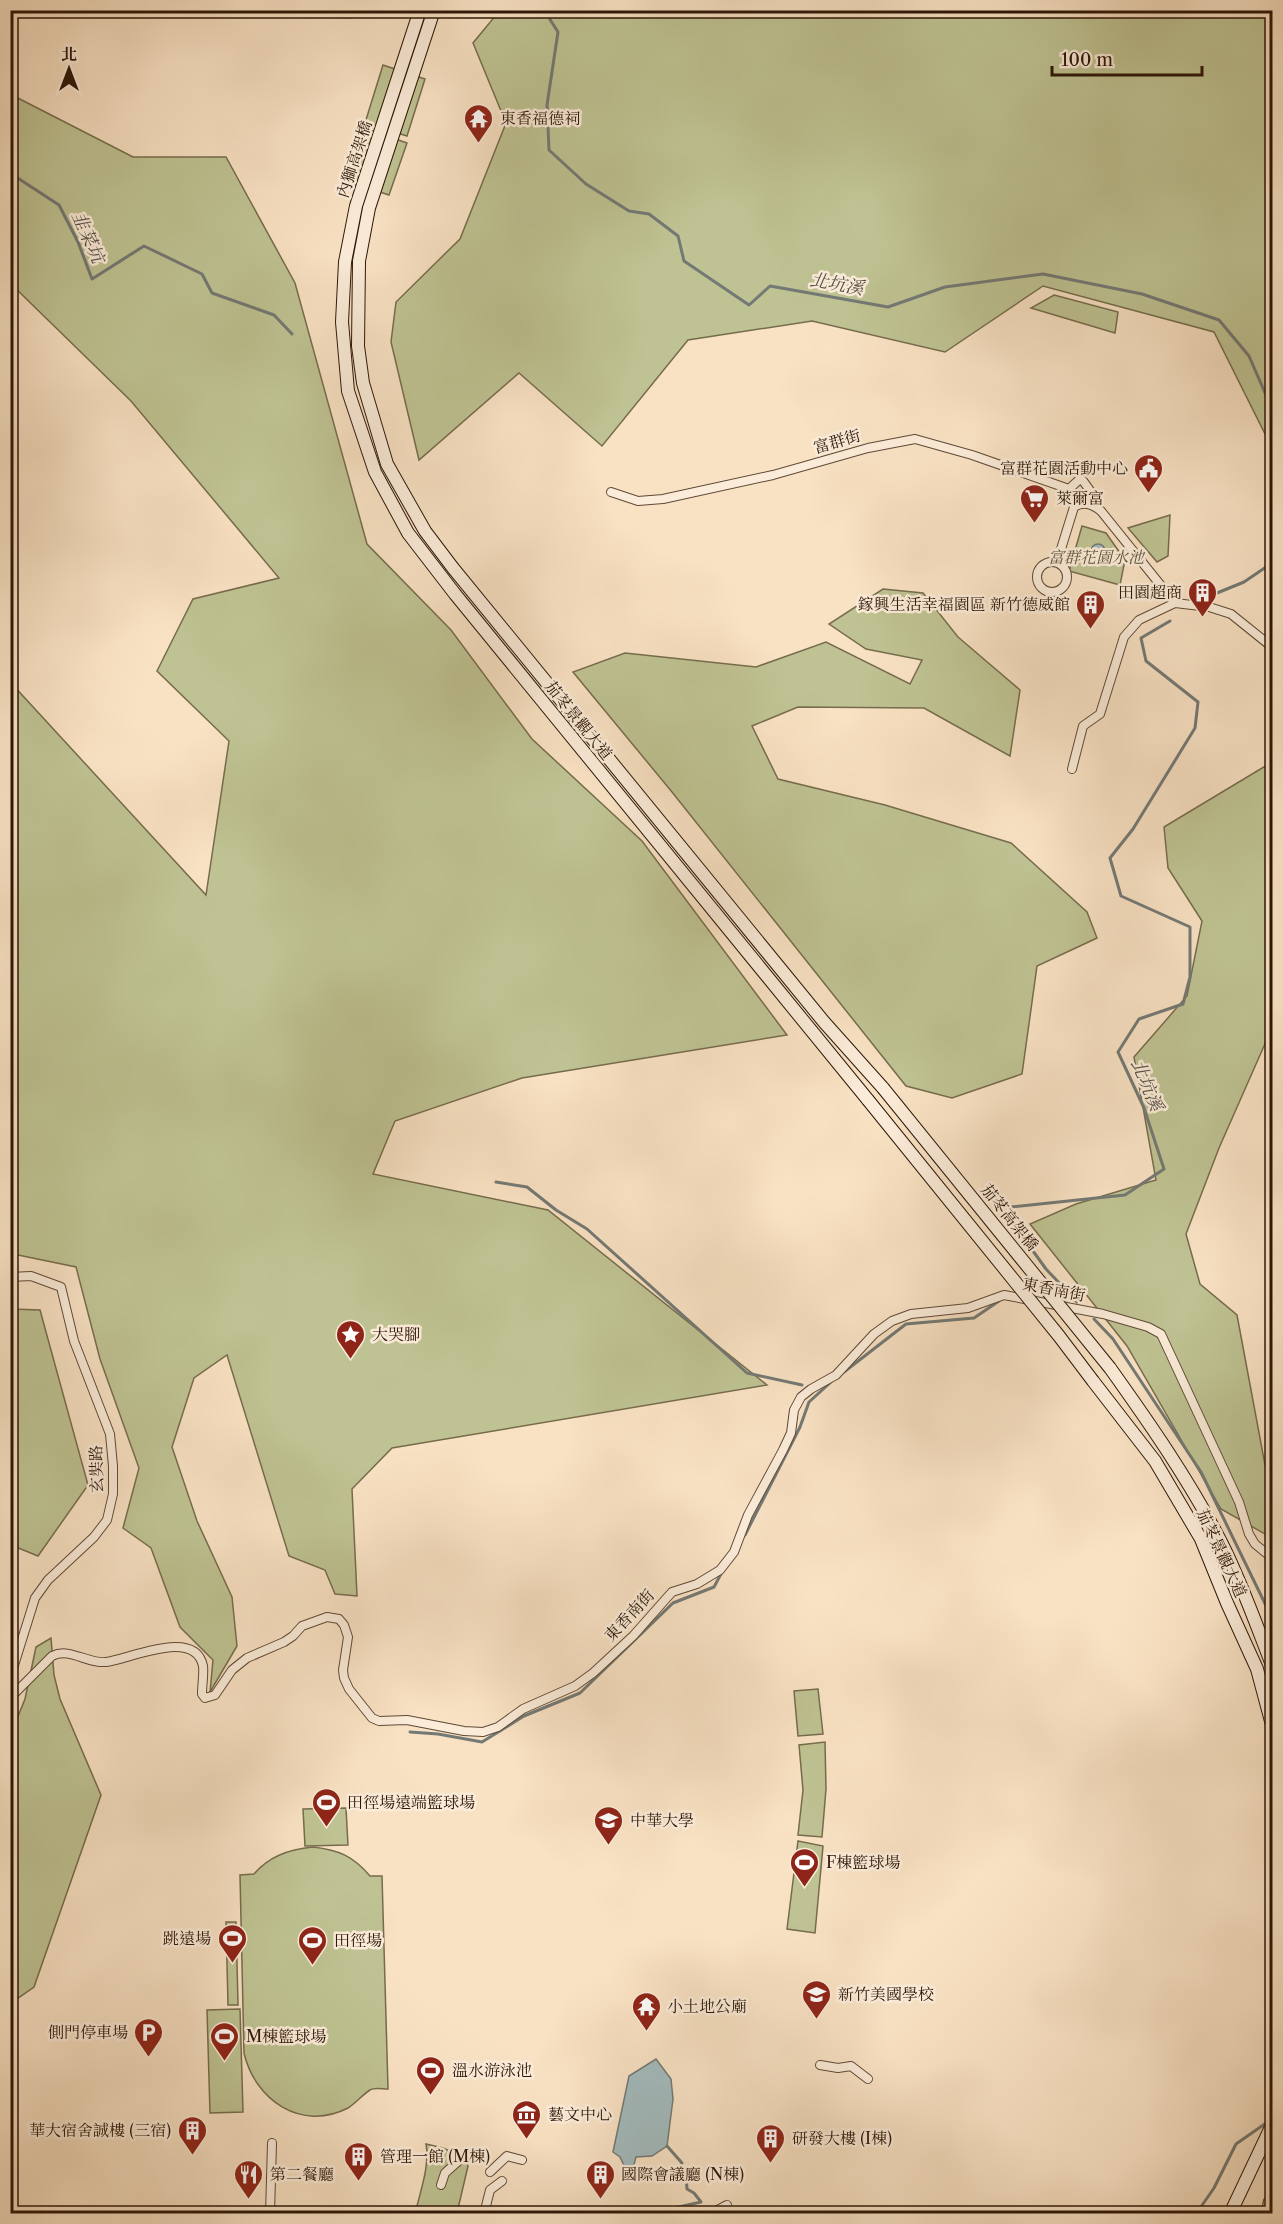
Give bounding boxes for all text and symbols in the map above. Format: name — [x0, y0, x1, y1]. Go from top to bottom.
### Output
north arrow — [39, 39, 99, 99]
scale bar — [1052, 39, 1202, 77]
text: 北 — [61, 44, 77, 64]
text: 100 m — [1061, 49, 1113, 71]
temple icon: 東香福德祠 — [463, 102, 495, 144]
place label: 東香福德祠 — [500, 108, 580, 128]
street label: 內獅高架橋 — [332, 118, 376, 200]
water label: 韭菜坑 — [67, 208, 110, 269]
water label: 北坑溪 — [809, 268, 867, 300]
street label: 富群街 — [811, 425, 863, 457]
public building icon: 富群花園活動中心 — [1133, 452, 1165, 494]
place label: 富群花園活動中心 — [1000, 458, 1128, 478]
supermarket icon: 萊爾富 — [1019, 482, 1051, 524]
place label: 萊爾富 — [1056, 488, 1104, 508]
park label: 富群花園水池 — [1048, 547, 1146, 567]
building icon: 田園超商 — [1187, 576, 1219, 618]
place label: 田園超商 — [1118, 582, 1182, 602]
building icon: 鎵興生活幸福園區 新竹德威館 — [1075, 588, 1107, 630]
place label: 鎵興生活幸福園區 新竹德威館 — [858, 594, 1070, 614]
street label: 茄苳景觀大道 — [541, 676, 617, 764]
water label: 北坑溪 — [1126, 1056, 1168, 1116]
street label: 茄苳高架橋 — [977, 1180, 1043, 1254]
street label: 東香南街 — [1021, 1273, 1087, 1305]
place icon: 大哭腳 — [335, 1318, 367, 1360]
place label: 大哭腳 — [372, 1324, 420, 1344]
street label: 玄奘路 — [86, 1445, 106, 1493]
street label: 茄苳景觀大道 — [1193, 1505, 1251, 1601]
street label: 東香南街 — [600, 1585, 658, 1645]
sports icon: 田徑場遠端籃球場 — [310, 1786, 342, 1828]
place label: 田徑場遠端籃球場 — [347, 1792, 475, 1812]
school or university icon: 中華大學 — [593, 1804, 625, 1846]
place label: 中華大學 — [630, 1810, 694, 1830]
sports icon: F棟籃球場 — [789, 1846, 821, 1888]
place label: F棟籃球場 — [826, 1852, 900, 1872]
sports icon: 跳遠場 — [216, 1922, 248, 1964]
sports icon: 田徑場 — [297, 1924, 329, 1966]
place label: 跳遠場 — [163, 1928, 211, 1948]
place label: 田徑場 — [334, 1930, 382, 1950]
school or university icon: 新竹美國學校 — [801, 1978, 833, 2020]
place label: 新竹美國學校 — [838, 1984, 934, 2004]
temple icon: 小土地公廟 — [630, 1990, 662, 2032]
place label: 小土地公廟 — [667, 1996, 747, 2016]
parking icon: 側門停車場 — [133, 2016, 165, 2058]
sports icon: M棟籃球場 — [209, 2020, 241, 2062]
place label: 側門停車場 — [48, 2022, 128, 2042]
place label: M棟籃球場 — [246, 2026, 326, 2046]
sports icon: 溫水游泳池 — [415, 2054, 447, 2096]
place label: 溫水游泳池 — [452, 2060, 532, 2080]
museum icon: 藝文中心 — [511, 2098, 543, 2140]
place label: 藝文中心 — [548, 2104, 612, 2124]
building icon: 華大宿舍誠樓 (三宿) — [176, 2114, 208, 2156]
place label: 華大宿舍誠樓 (三宿) — [29, 2120, 171, 2140]
building icon: 研發大樓 (I棟) — [755, 2122, 787, 2164]
place label: 研發大樓 (I棟) — [792, 2128, 892, 2148]
building icon: 管理一館 (M棟) — [343, 2140, 375, 2182]
place label: 管理一館 (M棟) — [380, 2146, 490, 2166]
restaurant icon: 第二餐廳 — [233, 2158, 265, 2200]
building icon: 國際會議廳 (N棟) — [584, 2158, 616, 2200]
place label: 第二餐廳 — [270, 2164, 334, 2184]
place label: 國際會議廳 (N棟) — [621, 2164, 744, 2184]

